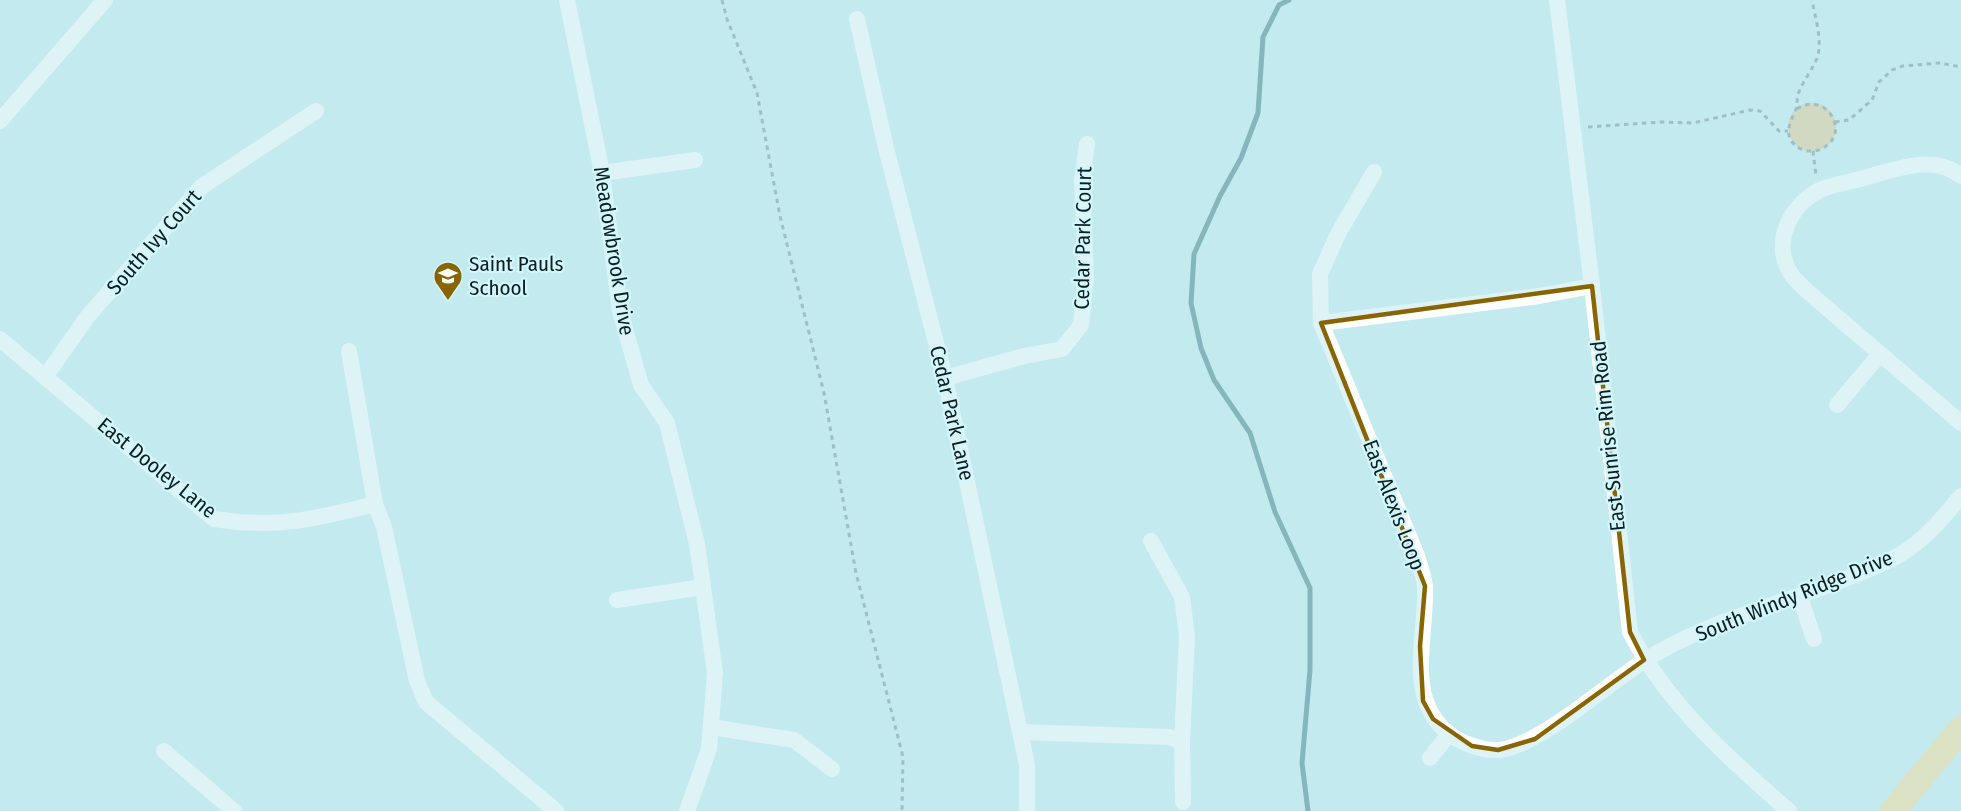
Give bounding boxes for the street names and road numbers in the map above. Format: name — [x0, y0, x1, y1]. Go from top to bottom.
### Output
street label: Meadowbrook Drive — [588, 165, 640, 337]
street label: Cedar Park Court — [1069, 166, 1097, 310]
street label: South Ivy Court — [101, 184, 207, 300]
street label: East Sunrise Rim Road — [1585, 340, 1631, 532]
street label: Cedar Park Lane — [924, 343, 980, 483]
street label: East Dooley Lane — [92, 412, 222, 524]
street label: East Alexis Loop — [1357, 436, 1431, 574]
street label: South Windy Ridge Drive — [1692, 545, 1896, 647]

